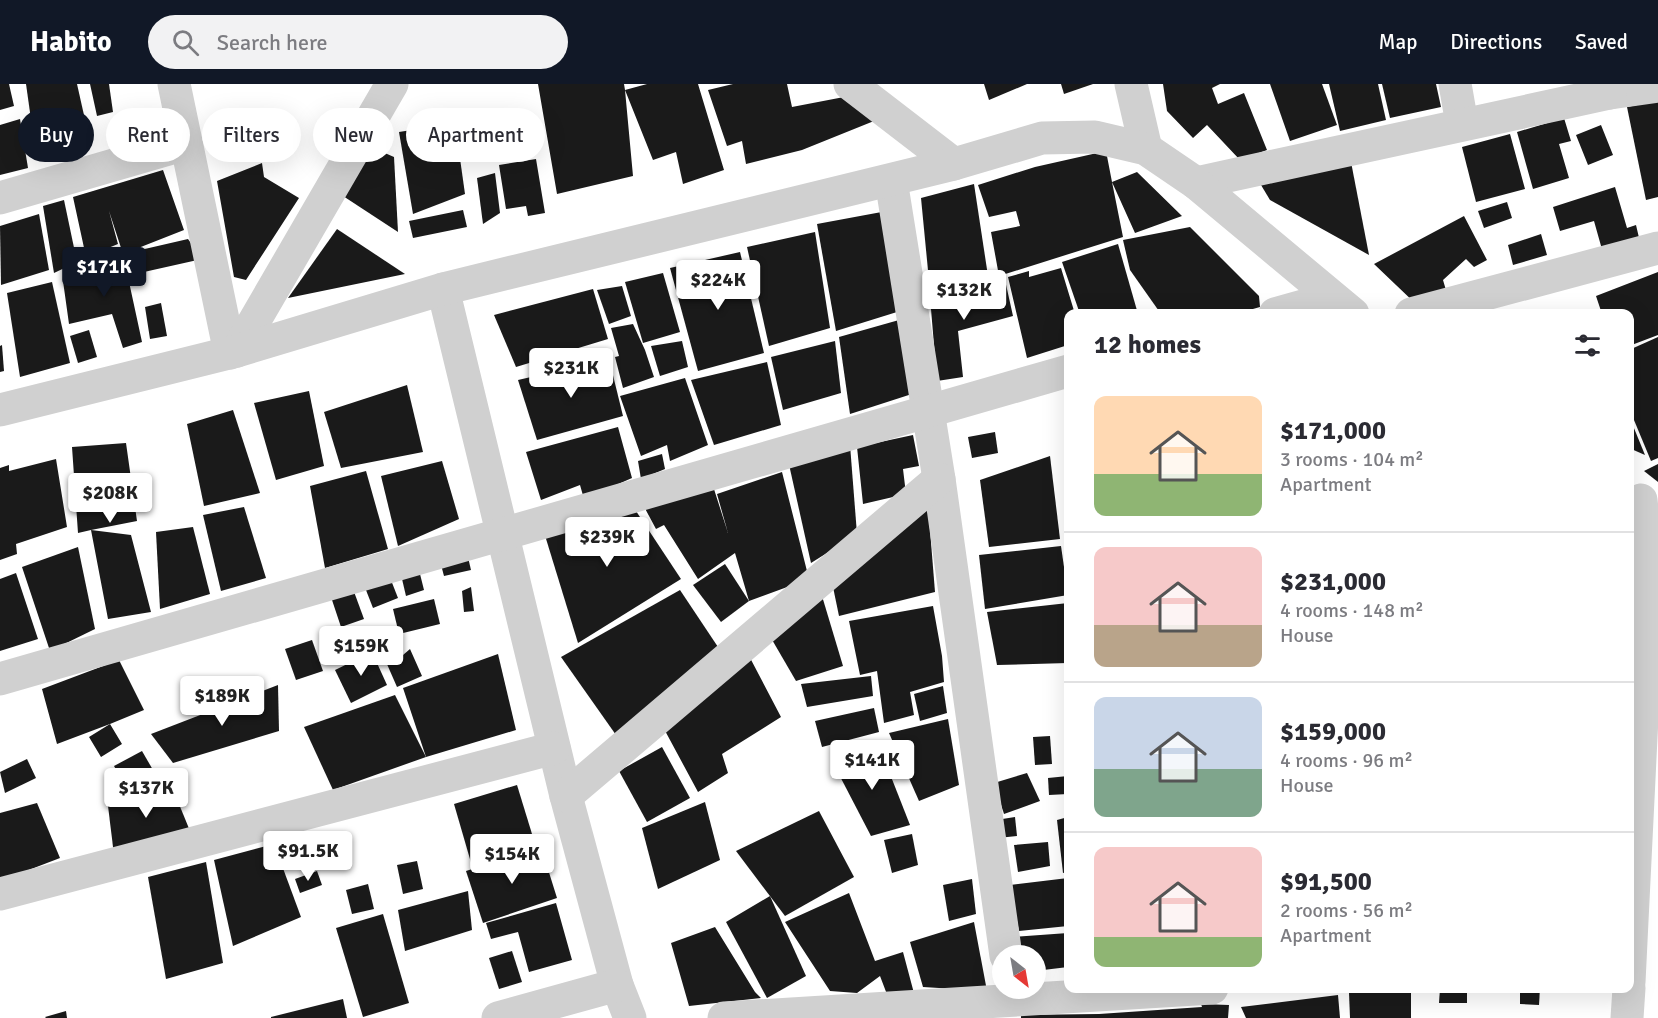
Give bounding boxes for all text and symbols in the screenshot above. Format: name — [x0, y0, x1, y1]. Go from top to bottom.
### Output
search box — [148, 15, 568, 69]
text: Habito — [30, 25, 112, 59]
icon: search — [169, 26, 202, 59]
text: Search here — [217, 29, 328, 56]
text: Map — [1379, 29, 1417, 55]
text: Directions — [1450, 29, 1542, 55]
text: Saved — [1575, 29, 1628, 55]
chip: Buy — [18, 108, 94, 162]
chip: Rent — [106, 108, 190, 162]
chip: Filters — [202, 108, 301, 162]
chip: New — [313, 108, 394, 162]
chip: Apartment — [406, 108, 545, 162]
pin: $171K — [62, 247, 146, 298]
text: $171K — [76, 254, 132, 279]
pin: $224K — [676, 260, 760, 311]
text: $224K — [690, 267, 746, 292]
pin: $132K — [922, 270, 1006, 321]
text: $132K — [936, 277, 992, 302]
text: 12 homes — [1094, 329, 1201, 361]
icon: filters — [1571, 329, 1604, 362]
pin: $231K — [529, 348, 613, 399]
text: $231K — [543, 355, 599, 380]
text: $171,000 — [1280, 415, 1386, 447]
icon: home — [1142, 420, 1214, 492]
text: 3 rooms · 104 m² — [1280, 447, 1424, 472]
text: Apartment — [1280, 472, 1372, 497]
pin: $208K — [68, 473, 152, 524]
text: $208K — [82, 480, 138, 505]
pin: $239K — [565, 517, 649, 568]
text: $239K — [579, 524, 635, 549]
text: $231,000 — [1280, 566, 1386, 598]
icon: home — [1142, 571, 1214, 643]
text: 4 rooms · 148 m² — [1280, 598, 1424, 623]
text: House — [1280, 623, 1334, 648]
pin: $159K — [319, 626, 403, 677]
text: $159K — [333, 633, 389, 658]
pin: $189K — [180, 676, 264, 727]
text: $189K — [194, 683, 250, 708]
text: $159,000 — [1280, 716, 1386, 748]
icon: home — [1142, 721, 1214, 793]
pin: $141K — [830, 740, 914, 791]
text: $141K — [844, 747, 900, 772]
text: 4 rooms · 96 m² — [1280, 748, 1413, 773]
pin: $137K — [104, 768, 188, 819]
text: House — [1280, 773, 1334, 798]
text: $137K — [118, 775, 174, 800]
pin: $91.5K — [259, 831, 357, 882]
pin: $154K — [470, 834, 554, 885]
text: $91.5K — [277, 838, 339, 863]
text: $154K — [484, 841, 540, 866]
text: $91,500 — [1280, 866, 1372, 898]
icon: home — [1142, 871, 1214, 943]
text: 2 rooms · 56 m² — [1280, 898, 1413, 923]
text: Apartment — [1280, 923, 1372, 948]
north arrow — [992, 945, 1046, 999]
map controls — [992, 945, 1046, 999]

